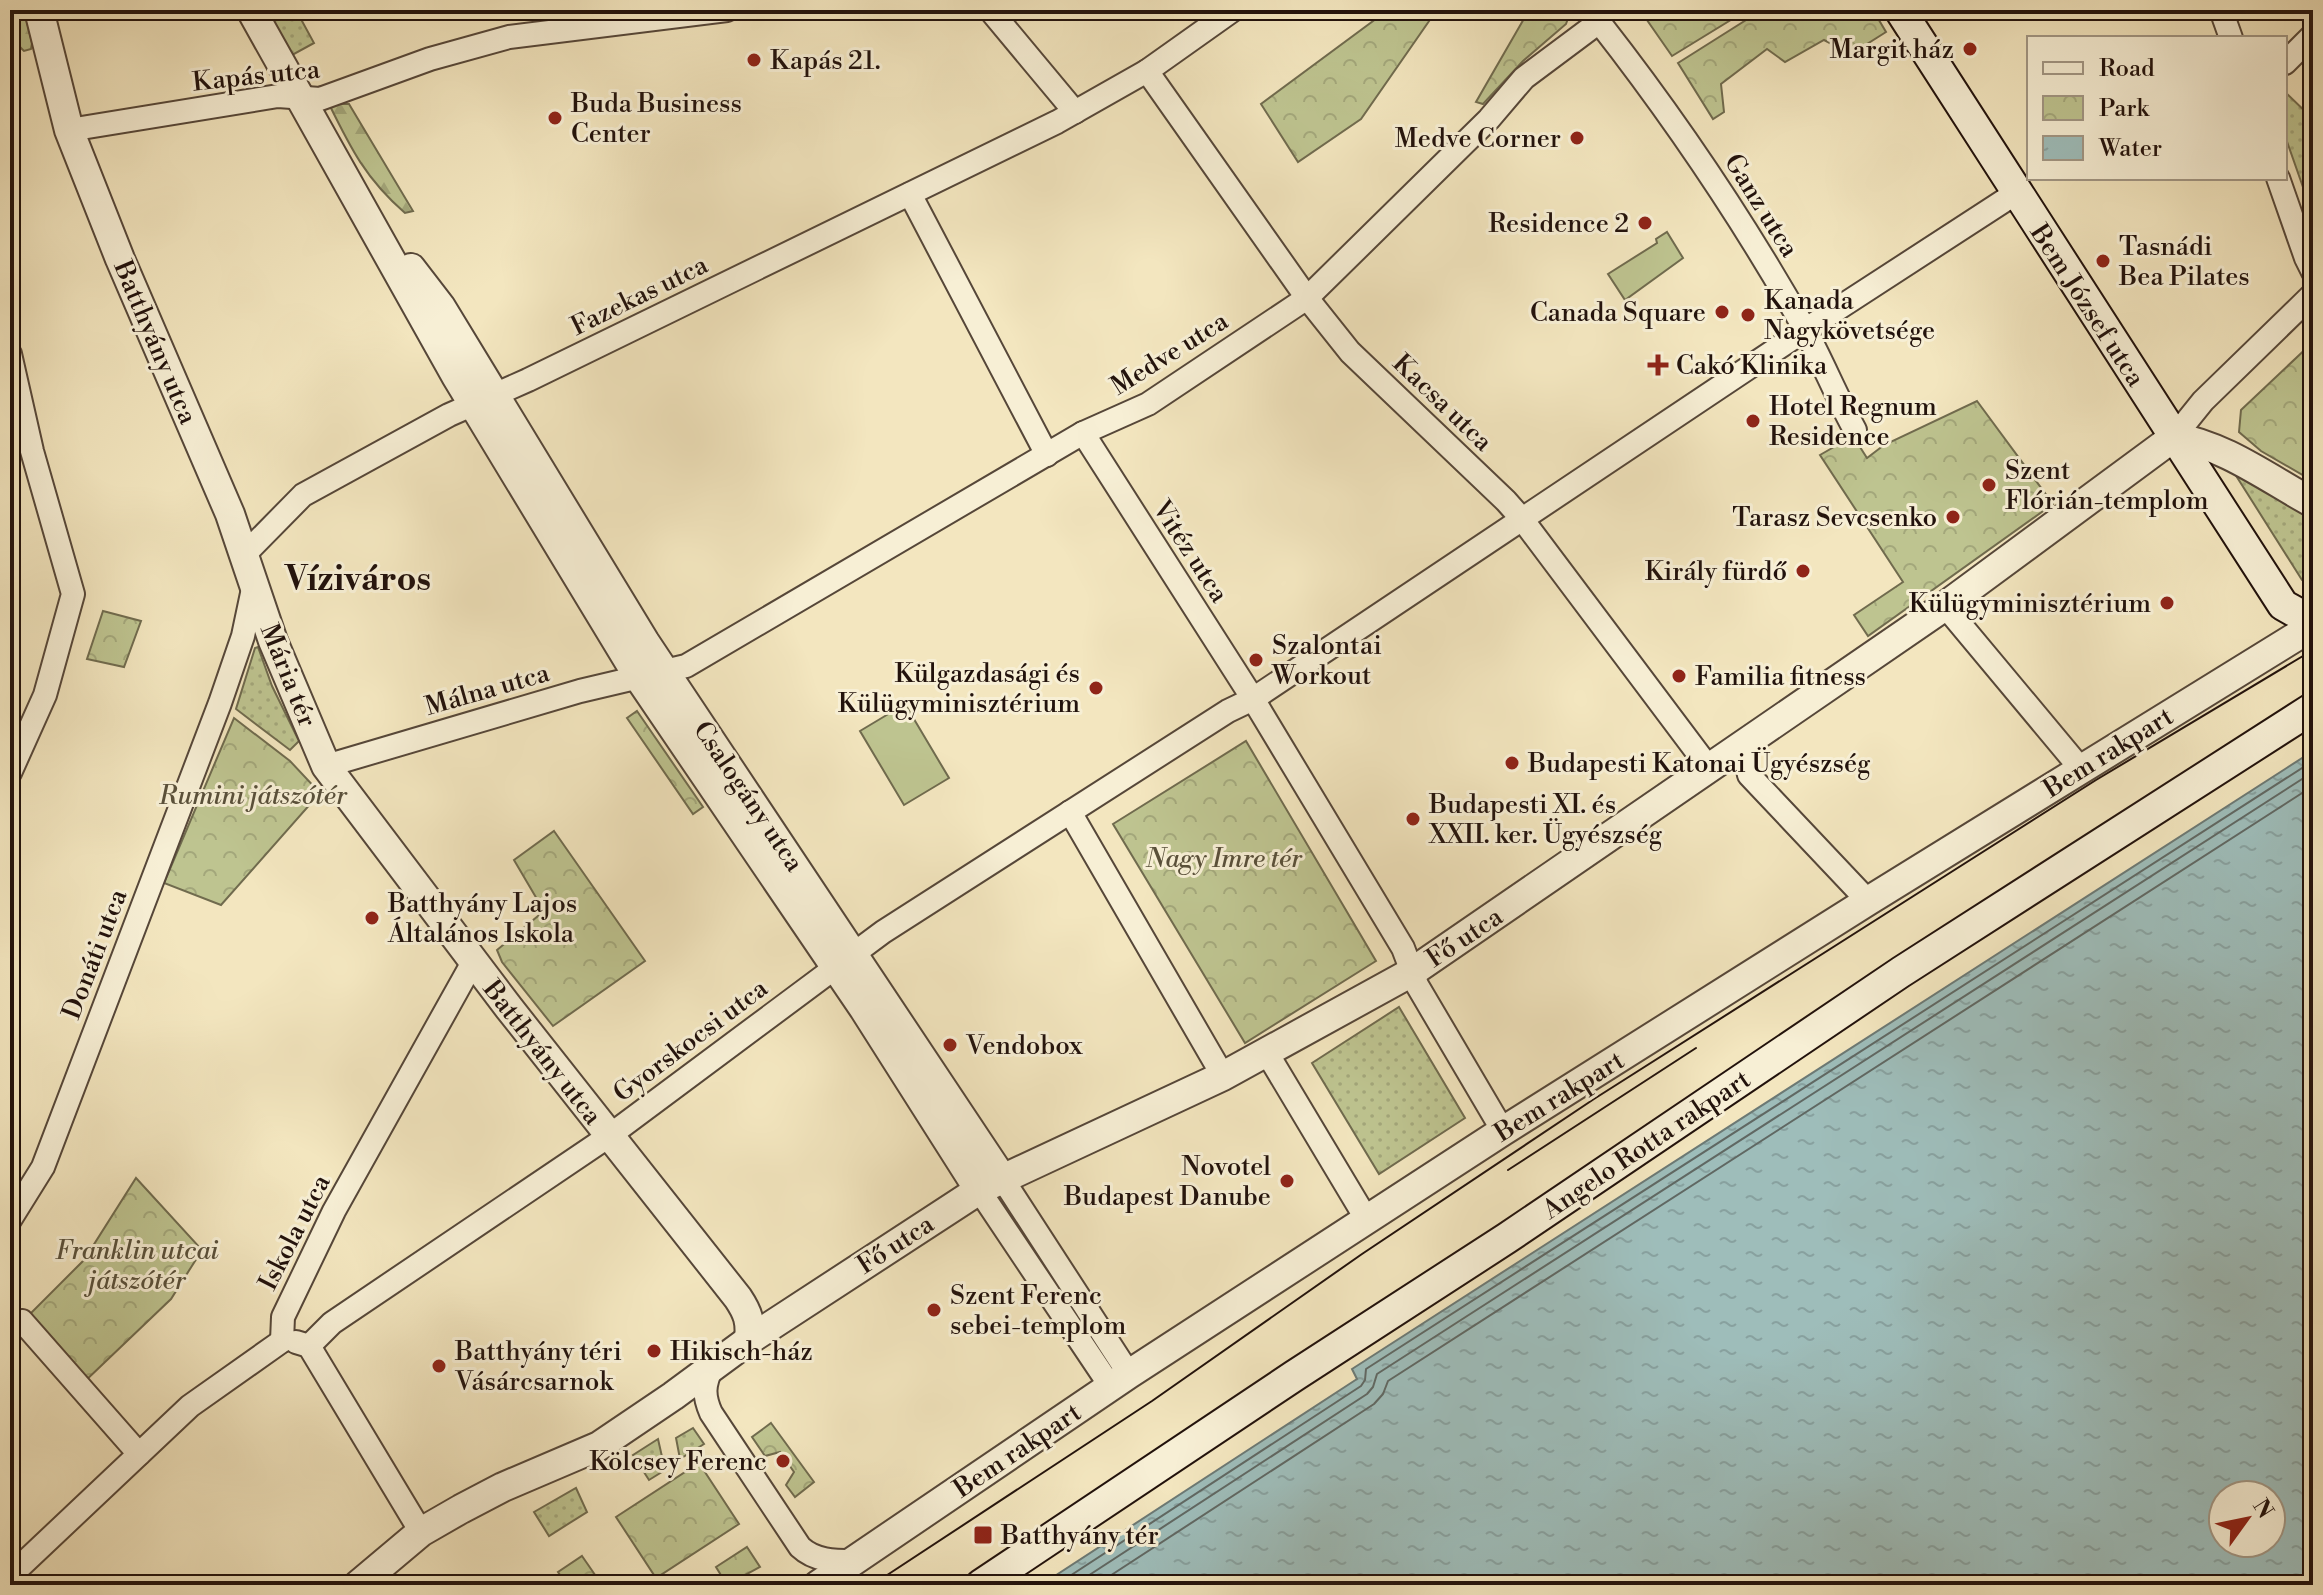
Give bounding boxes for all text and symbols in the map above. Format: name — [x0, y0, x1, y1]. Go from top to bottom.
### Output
place label: Margit ház — [1829, 34, 1954, 66]
legend — [2027, 36, 2287, 180]
marker: Margit ház — [1961, 40, 1979, 58]
place label: Kapás 21. — [770, 45, 881, 77]
marker: Kapás 21. — [745, 51, 763, 69]
street label: Kapás utca — [191, 53, 322, 99]
text: Road — [2099, 54, 2155, 84]
place label: Buda Business Center — [570, 88, 742, 150]
text: Park — [2099, 94, 2150, 124]
marker: Buda Business Center — [546, 109, 564, 127]
place label: Medve Corner — [1395, 123, 1561, 155]
marker: Medve Corner — [1568, 129, 1586, 147]
text: Water — [2098, 134, 2162, 164]
street label: Ganz utca — [1717, 148, 1806, 264]
place label: Residence 2 — [1488, 208, 1629, 240]
marker: Residence 2 — [1636, 214, 1654, 232]
street label: Bem József utca — [2022, 218, 2152, 393]
place label: Tasnádi Bea Pilates — [2118, 231, 2250, 293]
street label: Fazekas utca — [566, 249, 714, 343]
marker: Tasnádi Bea Pilates — [2094, 252, 2112, 270]
street label: Batthyány utca — [106, 255, 204, 430]
place label: Kanada Nagykövetsége — [1764, 285, 1935, 347]
place label: Canada Square — [1530, 297, 1706, 329]
marker: Canada Square — [1713, 303, 1731, 321]
street label: Medve utca — [1105, 305, 1235, 402]
marker: Kanada Nagykövetsége — [1739, 306, 1757, 324]
street label: Kacsa utca — [1386, 347, 1499, 459]
place label: Cakó Klinika — [1676, 350, 1828, 382]
marker: Cakó Klinika — [1647, 354, 1669, 376]
place label: Hotel Regnum Residence — [1769, 391, 1937, 453]
marker: Hotel Regnum Residence — [1744, 412, 1762, 430]
place label: Szent Flórián-templom — [2005, 455, 2209, 517]
marker: Szent Flórián-templom — [1980, 476, 1998, 494]
street label: Vitéz utca — [1145, 494, 1235, 609]
place label: Tarasz Sevcsenko — [1732, 502, 1937, 534]
marker: Tarasz Sevcsenko — [1944, 508, 1962, 526]
place label: Király fürdő — [1645, 556, 1787, 588]
district label: Víziváros — [284, 559, 431, 601]
marker: Király fürdő — [1794, 562, 1812, 580]
place label: Külügyminisztérium — [1909, 588, 2151, 620]
marker: Külügyminisztérium — [2158, 594, 2176, 612]
street label: Mária tér — [253, 619, 323, 732]
place label: Szalontai Workout — [1271, 630, 1382, 692]
marker: Szalontai Workout — [1247, 651, 1265, 669]
street label: Málna utca — [421, 657, 554, 723]
place label: Külgazdasági és Külügyminisztérium — [838, 658, 1080, 720]
place label: Familia fitness — [1695, 661, 1866, 693]
marker: Familia fitness — [1670, 667, 1688, 685]
marker: Külgazdasági és Külügyminisztérium — [1087, 679, 1105, 697]
street label: Bem rakpart — [2037, 700, 2179, 806]
street label: Csalogány utca — [686, 715, 811, 879]
place label: Budapesti Katonai Ügyészség — [1527, 747, 1871, 780]
marker: Budapesti Katonai Ügyészség — [1503, 754, 1521, 772]
park label: Rumini játszótér — [158, 780, 348, 812]
place label: Budapesti XI. és XXII. ker. Ügyészség — [1428, 789, 1663, 851]
marker: Budapesti XI. és XXII. ker. Ügyészség — [1404, 810, 1422, 828]
park label: Nagy Imre tér — [1145, 843, 1303, 875]
street label: Donáti utca — [56, 884, 135, 1024]
place label: Batthyány Lajos Általános Iskola — [387, 888, 577, 950]
street label: Fő utca — [1420, 900, 1510, 975]
marker: Batthyány Lajos Általános Iskola — [363, 909, 381, 927]
street label: Gyorskocsi utca — [607, 972, 775, 1109]
street label: Batthyány utca — [475, 973, 609, 1132]
place label: Vendobox — [965, 1030, 1083, 1062]
marker: Vendobox — [941, 1036, 959, 1054]
street label: Bem rakpart — [1488, 1044, 1630, 1150]
street label: Angelo Rotta rakpart — [1536, 1063, 1757, 1227]
place label: Novotel Budapest Danube — [1063, 1151, 1271, 1213]
street label: Iskola utca — [252, 1169, 338, 1296]
marker: Novotel Budapest Danube — [1278, 1172, 1296, 1190]
street label: Fő utca — [851, 1208, 941, 1281]
park label: Franklin utcai játszótér — [55, 1235, 220, 1297]
place label: Szent Ferenc sebei-templom — [950, 1280, 1126, 1342]
marker: Szent Ferenc sebei-templom — [925, 1301, 943, 1319]
place label: Batthyány téri Vásárcsarnok — [454, 1336, 622, 1398]
place label: Hikisch-ház — [670, 1336, 813, 1368]
marker: Hikisch-ház — [645, 1342, 663, 1360]
marker: Batthyány téri Vásárcsarnok — [430, 1357, 448, 1375]
street label: Bem rakpart — [947, 1397, 1087, 1506]
place label: Kölcsey Ferenc — [589, 1446, 767, 1478]
marker: Kölcsey Ferenc — [774, 1452, 792, 1470]
north arrow — [2207, 1479, 2287, 1559]
text: N — [2246, 1494, 2279, 1524]
place label: Batthyány tér — [1000, 1520, 1159, 1552]
marker: Batthyány tér — [972, 1524, 994, 1546]

